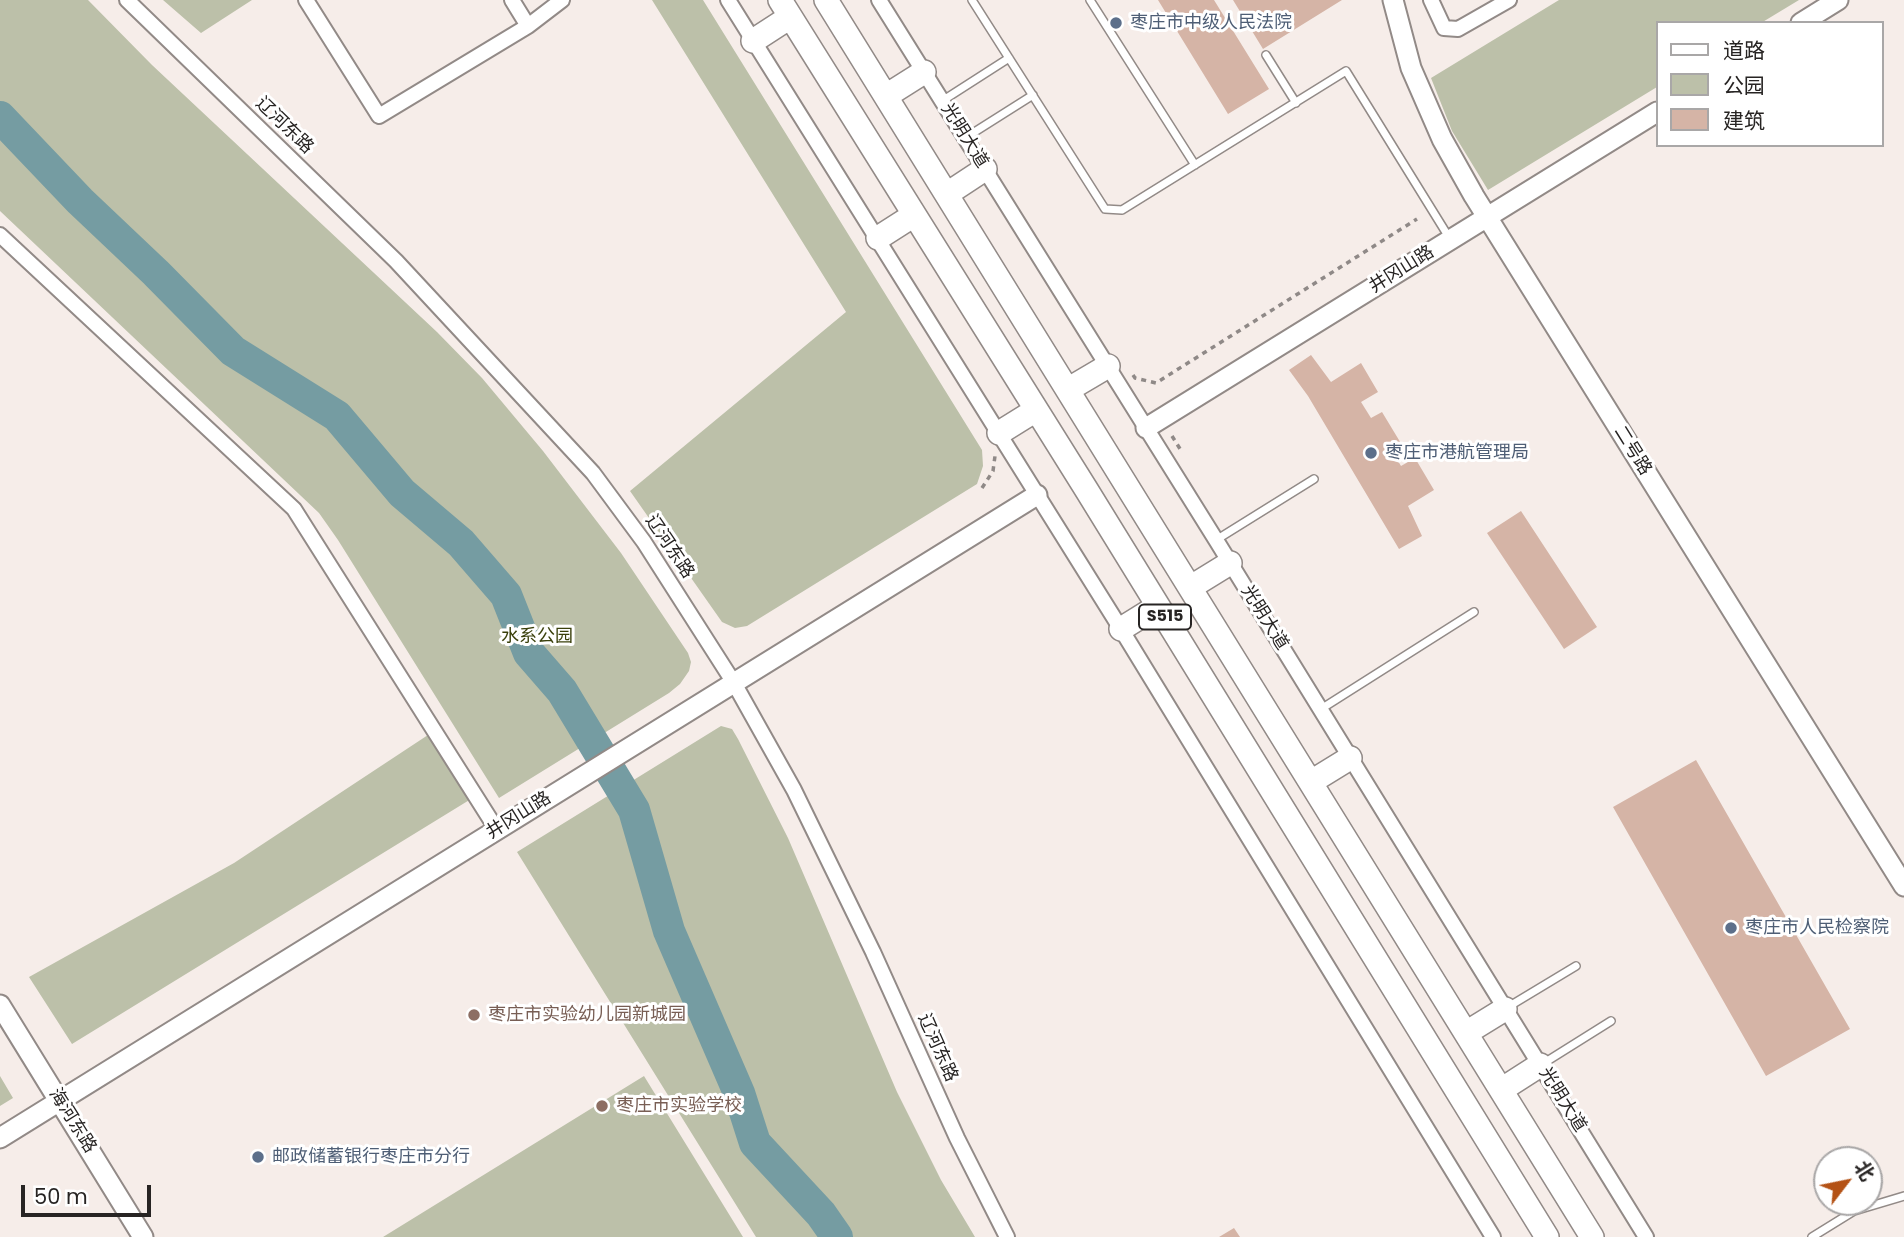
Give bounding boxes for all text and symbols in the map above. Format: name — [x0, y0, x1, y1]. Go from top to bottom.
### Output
place label: 枣庄市中级人民法院 — [1130, 12, 1292, 34]
marker: 枣庄市中级人民法院 — [1108, 15, 1124, 31]
legend — [1656, 21, 1883, 147]
text: 道路 — [1723, 36, 1765, 65]
text: 公园 — [1723, 71, 1765, 100]
street label: 辽河东路 — [251, 93, 317, 159]
street label: 光明大道 — [936, 100, 992, 172]
text: 建筑 — [1723, 106, 1765, 135]
street label: 井冈山路 — [1366, 242, 1438, 298]
street label: 二号路 — [1609, 422, 1655, 480]
place label: 枣庄市港航管理局 — [1385, 442, 1529, 464]
marker: 枣庄市港航管理局 — [1363, 445, 1379, 461]
street label: 辽河东路 — [640, 511, 698, 583]
street label: 光明大道 — [1236, 582, 1292, 654]
road number: S515 — [1139, 604, 1191, 630]
park label: 水系公园 — [501, 626, 573, 648]
street label: 井冈山路 — [483, 788, 555, 844]
place label: 枣庄市人民检察院 — [1745, 917, 1889, 939]
marker: 枣庄市人民检察院 — [1723, 920, 1739, 936]
place label: 枣庄市实验幼儿园新城园 — [488, 1004, 686, 1026]
marker: 枣庄市实验幼儿园新城园 — [466, 1007, 482, 1023]
street label: 辽河东路 — [912, 1011, 962, 1085]
street label: 光明大道 — [1534, 1064, 1590, 1136]
street label: 海河东路 — [44, 1085, 100, 1157]
place label: 枣庄市实验学校 — [616, 1095, 742, 1117]
marker: 枣庄市实验学校 — [594, 1098, 610, 1114]
place label: 邮政储蓄银行枣庄市分行 — [272, 1146, 470, 1168]
north arrow — [1813, 1146, 1883, 1216]
marker: 邮政储蓄银行枣庄市分行 — [250, 1149, 266, 1165]
text: 北 — [1848, 1155, 1881, 1186]
scale bar — [24, 1170, 154, 1214]
text: 50 m — [34, 1182, 88, 1211]

